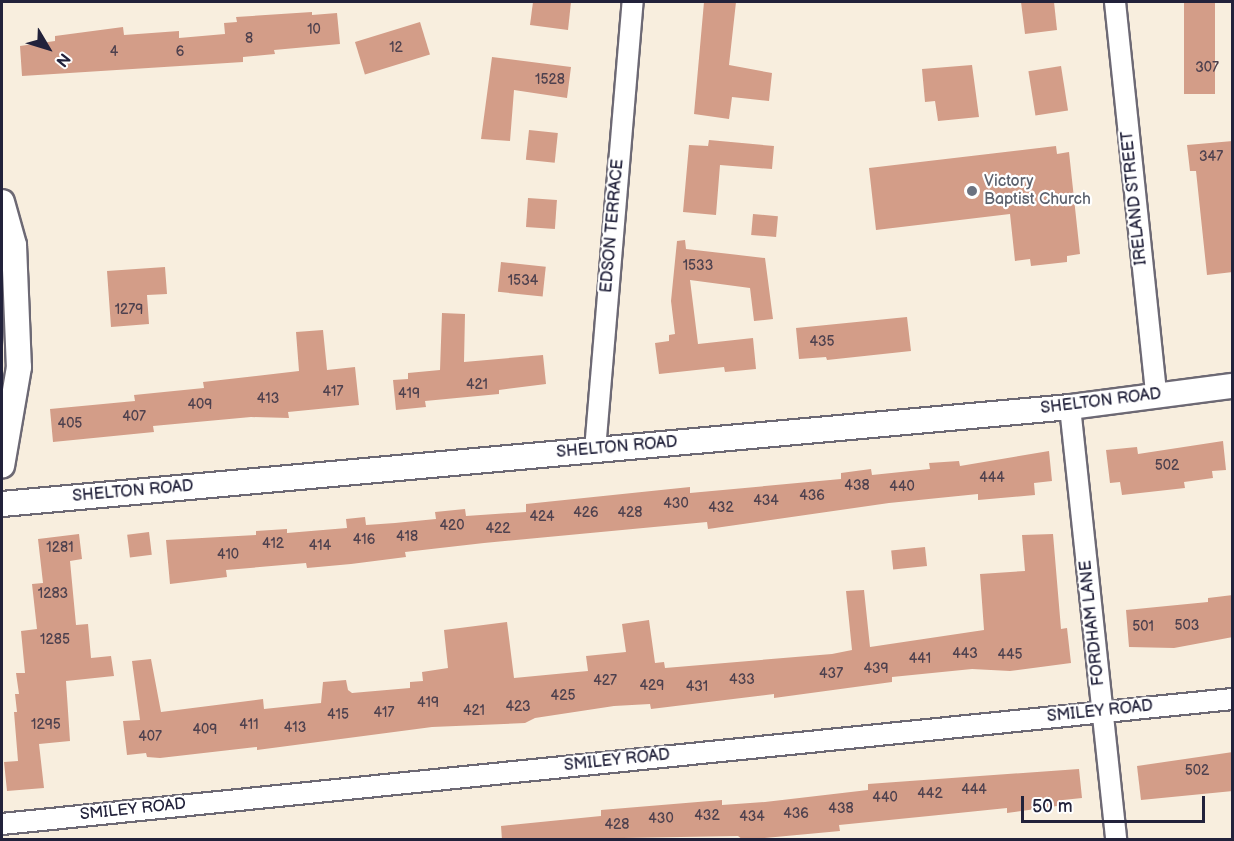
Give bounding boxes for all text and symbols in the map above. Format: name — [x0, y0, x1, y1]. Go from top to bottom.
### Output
north arrow — [18, 18, 78, 78]
house number: 10 — [307, 22, 321, 38]
house number: 8 — [245, 31, 253, 47]
house number: 12 — [389, 40, 403, 56]
house number: 4 — [110, 44, 118, 60]
house number: 6 — [176, 44, 184, 60]
text: N — [51, 49, 74, 70]
house number: 307 — [1195, 60, 1219, 76]
house number: 1528 — [535, 72, 565, 88]
street label: IRELAND STREET — [1118, 130, 1152, 266]
house number: 347 — [1199, 149, 1223, 165]
street label: EDSON TERRACE — [598, 158, 628, 294]
place label: Victory Baptist Church — [984, 172, 1091, 210]
marker: Victory Baptist Church — [965, 184, 979, 198]
house number: 1533 — [683, 258, 713, 274]
house number: 1534 — [508, 273, 538, 289]
house number: 1279 — [115, 302, 143, 318]
house number: 435 — [809, 334, 835, 350]
house number: 421 — [466, 377, 488, 393]
house number: 417 — [323, 384, 343, 400]
street label: SHELTON ROAD — [1040, 385, 1162, 419]
house number: 419 — [398, 386, 420, 402]
house number: 413 — [257, 391, 279, 407]
house number: 409 — [188, 397, 212, 413]
house number: 407 — [122, 409, 146, 425]
house number: 405 — [58, 416, 82, 432]
street label: SHELTON ROAD — [556, 433, 678, 463]
house number: 502 — [1155, 458, 1179, 474]
house number: 444 — [979, 470, 1005, 486]
street label: SHELTON ROAD — [72, 477, 194, 507]
house number: 438 — [844, 478, 870, 494]
house number: 440 — [889, 479, 915, 495]
house number: 436 — [799, 488, 825, 504]
house number: 434 — [753, 493, 779, 509]
house number: 430 — [663, 496, 689, 512]
house number: 432 — [708, 500, 734, 516]
house number: 426 — [573, 505, 599, 521]
house number: 428 — [618, 505, 642, 521]
house number: 424 — [529, 509, 555, 525]
house number: 420 — [439, 518, 465, 534]
house number: 422 — [485, 521, 511, 537]
house number: 418 — [396, 529, 418, 545]
house number: 416 — [353, 532, 375, 548]
house number: 412 — [262, 536, 284, 552]
house number: 414 — [309, 538, 331, 554]
house number: 1281 — [46, 540, 74, 556]
house number: 410 — [217, 547, 239, 563]
street label: FORDHAM LANE — [1077, 559, 1109, 687]
house number: 1283 — [38, 586, 68, 602]
house number: 503 — [1175, 618, 1199, 634]
house number: 501 — [1132, 619, 1154, 635]
house number: 1285 — [40, 632, 70, 648]
house number: 443 — [952, 646, 978, 662]
house number: 445 — [997, 647, 1023, 663]
house number: 441 — [909, 651, 931, 667]
house number: 439 — [863, 661, 889, 677]
house number: 437 — [819, 666, 843, 682]
house number: 433 — [729, 672, 755, 688]
house number: 427 — [593, 673, 617, 689]
house number: 429 — [640, 678, 664, 694]
house number: 431 — [686, 679, 708, 695]
house number: 425 — [551, 688, 575, 704]
house number: 419 — [417, 695, 439, 711]
street label: SMILEY ROAD — [1046, 697, 1154, 727]
house number: 423 — [505, 699, 531, 715]
house number: 421 — [463, 703, 485, 719]
house number: 417 — [374, 705, 394, 721]
house number: 415 — [327, 707, 349, 723]
house number: 1295 — [31, 717, 61, 733]
house number: 411 — [239, 717, 259, 733]
house number: 413 — [284, 720, 306, 736]
house number: 409 — [193, 722, 217, 738]
house number: 407 — [138, 729, 162, 745]
street label: SMILEY ROAD — [563, 746, 671, 776]
house number: 502 — [1185, 763, 1209, 779]
house number: 444 — [961, 782, 987, 798]
scale bar — [1024, 784, 1208, 822]
house number: 442 — [917, 786, 943, 802]
house number: 440 — [872, 790, 898, 806]
street label: SMILEY ROAD — [79, 795, 187, 825]
text: 50 m — [1032, 796, 1073, 817]
house number: 438 — [828, 801, 854, 817]
house number: 436 — [783, 806, 809, 822]
house number: 432 — [694, 808, 720, 824]
house number: 434 — [739, 809, 765, 825]
house number: 430 — [648, 811, 674, 827]
house number: 428 — [605, 817, 629, 833]

